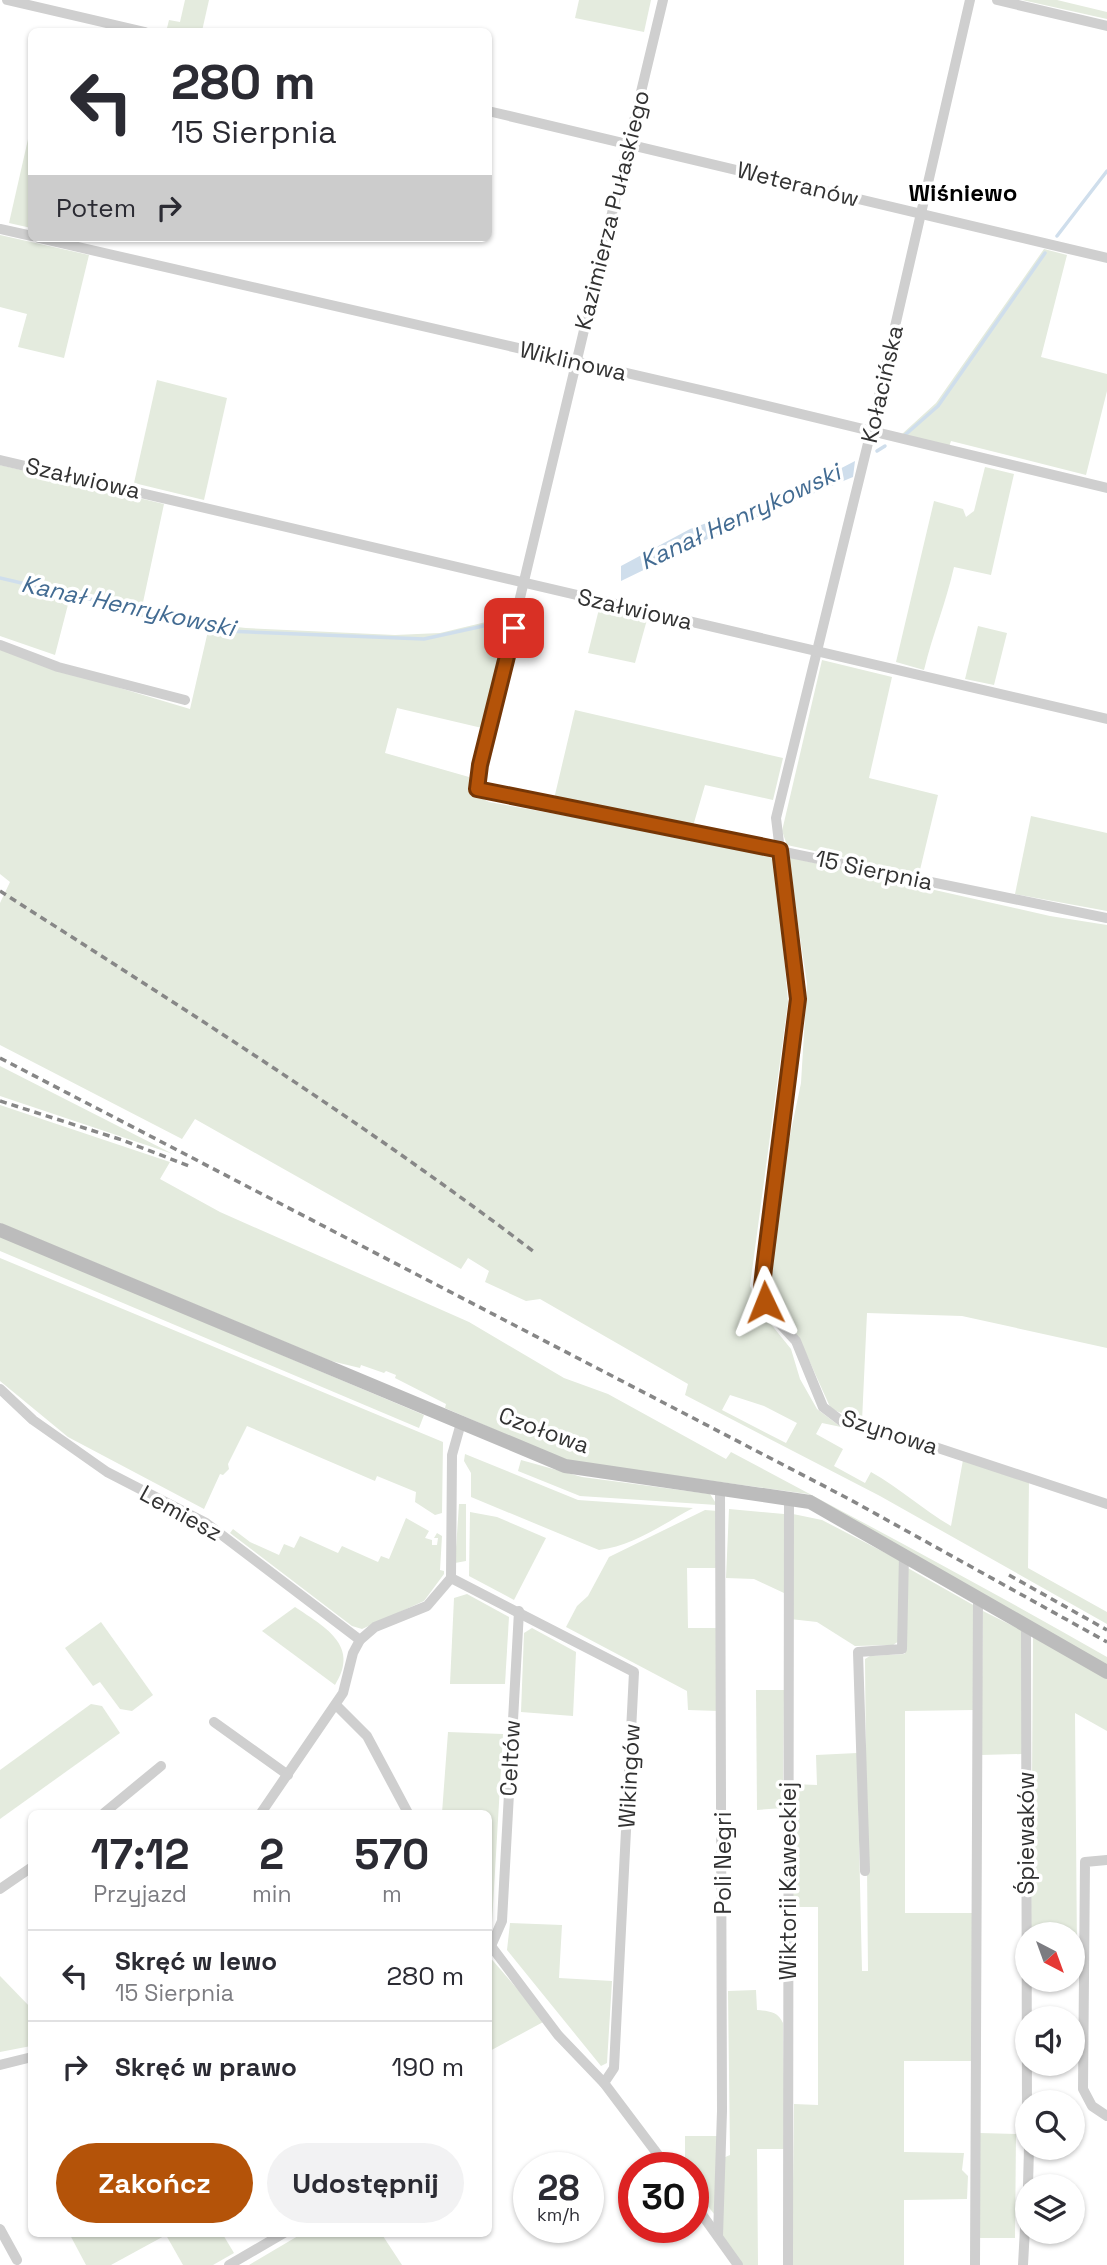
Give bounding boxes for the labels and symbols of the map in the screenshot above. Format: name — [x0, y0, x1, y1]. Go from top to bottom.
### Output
street label: Kazimierza Pułaskiego — [568, 87, 656, 333]
street label: Weteranów — [734, 154, 862, 214]
district label: Wiśniewo — [909, 177, 1017, 208]
street label: Kołacińska — [854, 322, 910, 446]
street label: Wiklinowa — [517, 334, 629, 388]
street label: Szałwiowa — [23, 450, 143, 506]
water label: Kanał Henrykowski — [635, 455, 848, 577]
water label: Kanał Henrykowski — [18, 568, 241, 644]
street label: Szałwiowa — [575, 581, 695, 637]
pin — [484, 598, 544, 658]
street label: 15 Sierpnia — [813, 843, 935, 897]
position arrow — [728, 1265, 802, 1339]
street label: Czołowa — [494, 1400, 594, 1460]
street label: Szynowa — [838, 1402, 942, 1462]
street label: Lemiesz — [135, 1478, 227, 1548]
street label: Celtów — [493, 1719, 527, 1797]
street label: Wikingów — [611, 1723, 647, 1829]
street label: Śpiewaków — [1011, 1771, 1041, 1895]
street label: Wiktorii Kaweckiej — [773, 1782, 803, 1980]
street label: Poli Negri — [708, 1812, 738, 1914]
north arrow — [1015, 1922, 1085, 1992]
speed limit sign: 30 — [618, 2152, 709, 2243]

